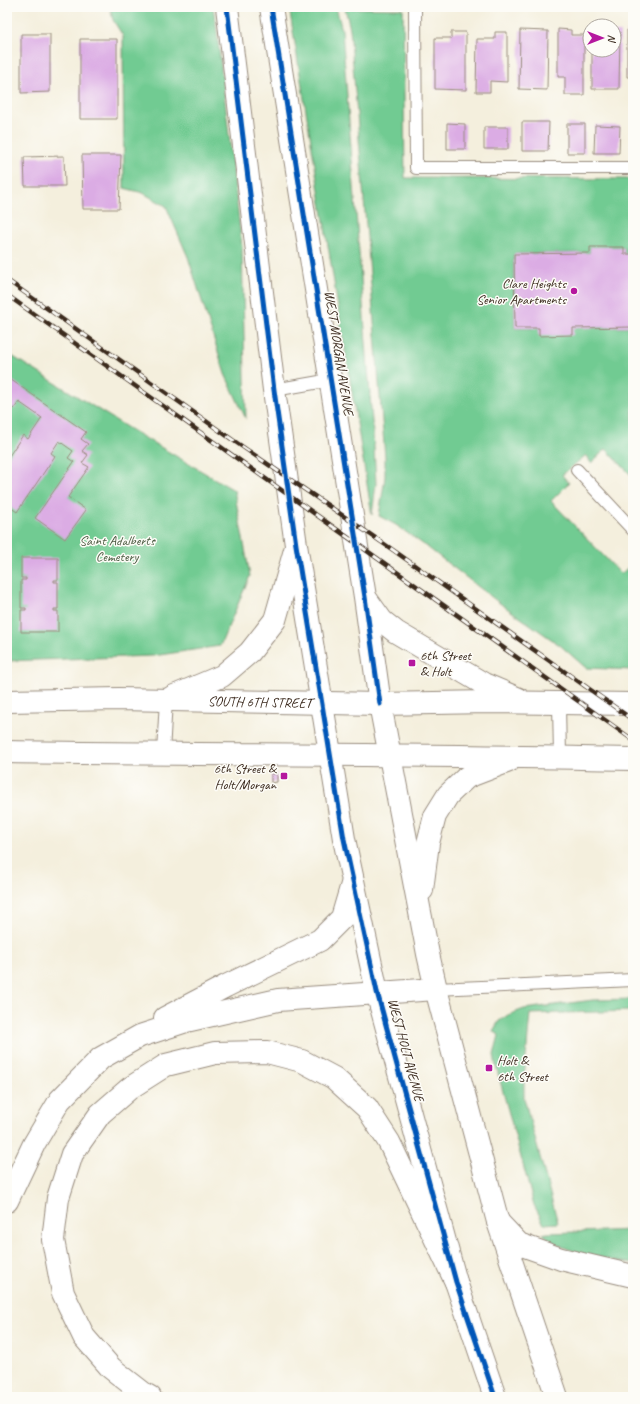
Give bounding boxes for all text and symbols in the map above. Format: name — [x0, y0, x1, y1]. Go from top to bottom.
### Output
north arrow — [582, 18, 622, 58]
text: N — [605, 35, 619, 44]
place label: Clare Heights Senior Apartments — [476, 275, 567, 308]
marker: Clare Heights Senior Apartments — [569, 286, 579, 296]
street label: WEST MORGAN AVENUE — [321, 289, 357, 418]
park label: Saint Adalberts Cemetery — [79, 532, 156, 565]
place label: 6th Street & Holt — [420, 647, 472, 680]
marker: 6th Street & Holt — [407, 658, 417, 668]
street label: SOUTH 6TH STREET — [208, 692, 316, 711]
place label: 6th Street & Holt/Morgan — [214, 760, 278, 793]
marker: 6th Street & Holt/Morgan — [279, 771, 289, 781]
street label: WEST HOLT AVENUE — [384, 997, 429, 1106]
place label: Holt & 6th Street — [497, 1052, 549, 1085]
marker: Holt & 6th Street — [484, 1063, 494, 1073]

